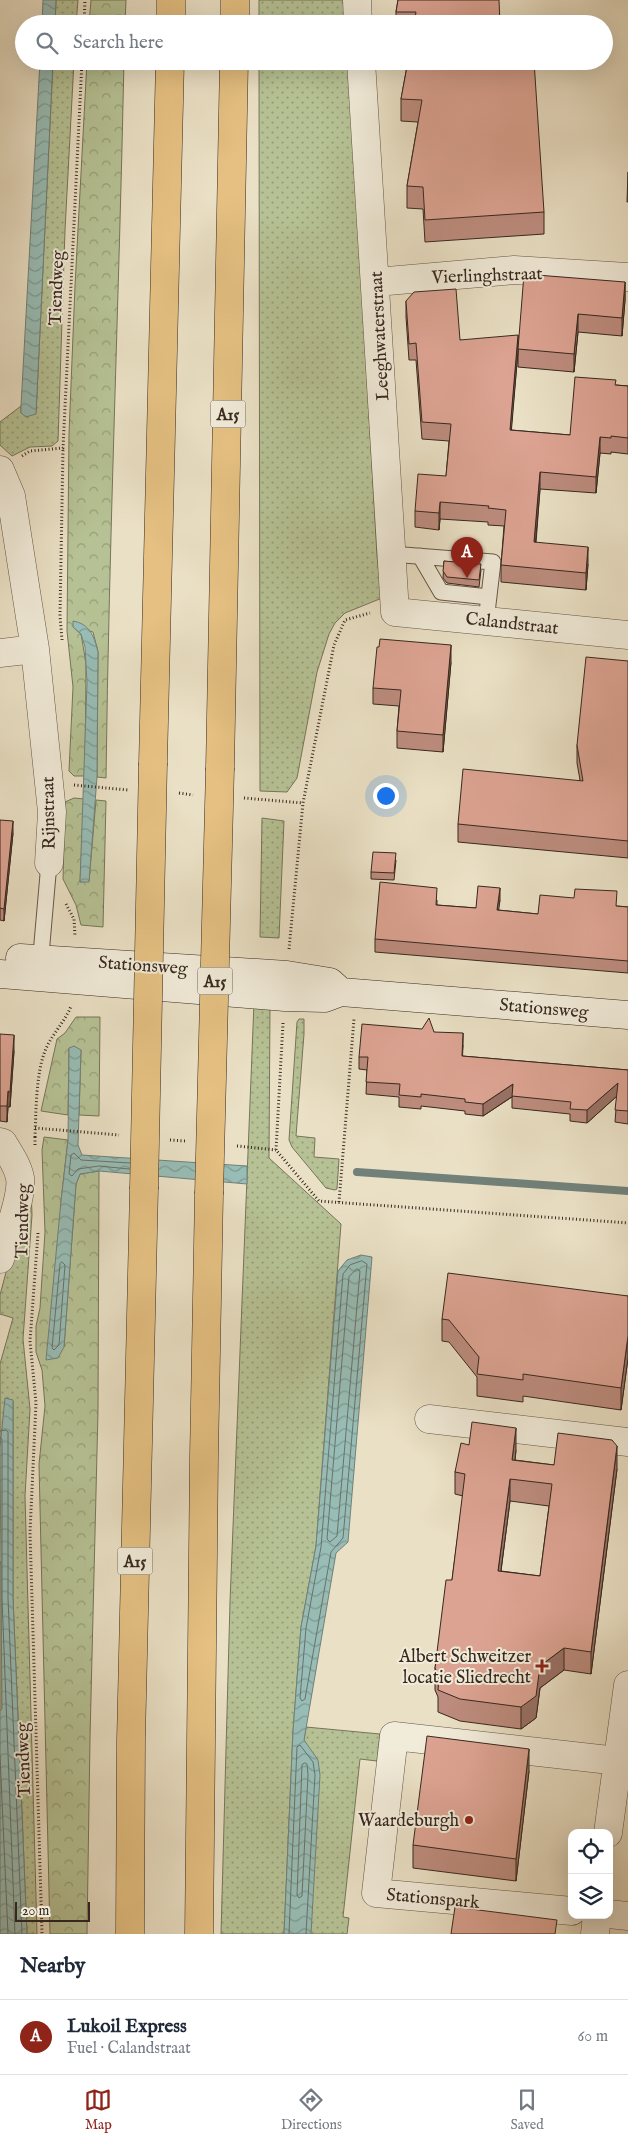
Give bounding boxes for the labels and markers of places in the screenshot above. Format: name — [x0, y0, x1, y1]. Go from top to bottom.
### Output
pin: A — [451, 537, 483, 578]
place label: Albert Schweitzer locatie Sliedrecht — [398, 1646, 531, 1690]
marker: Albert Schweitzer locatie Sliedrecht — [535, 1659, 549, 1673]
place label: Waardeburgh — [358, 1810, 459, 1833]
marker: Waardeburgh — [463, 1814, 475, 1826]

